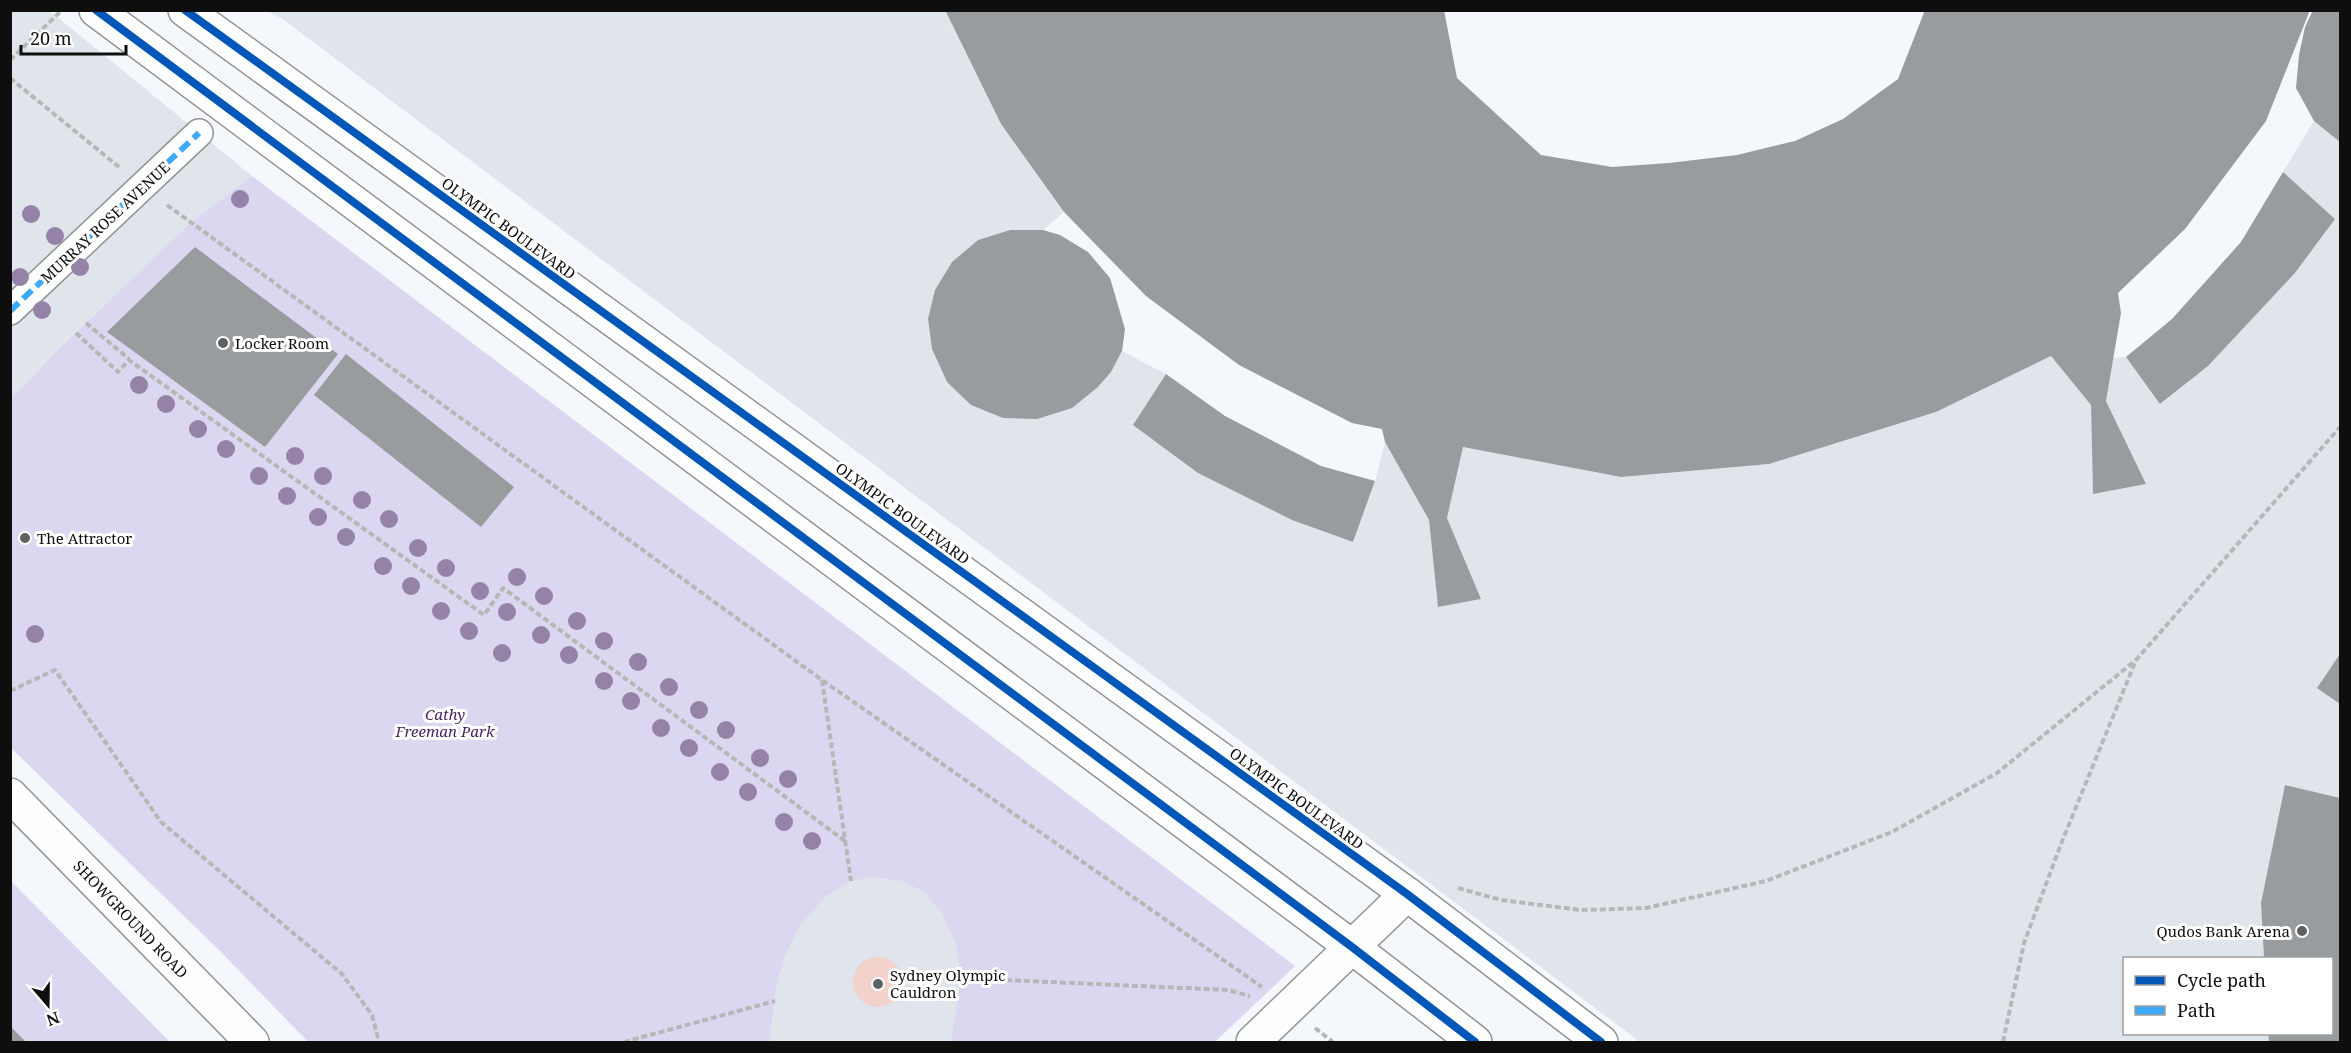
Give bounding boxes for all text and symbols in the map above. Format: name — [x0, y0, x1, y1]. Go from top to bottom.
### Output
scale bar — [21, 18, 126, 56]
text: 20 m — [30, 26, 72, 50]
street label: MURRAY ROSE AVENUE — [36, 157, 174, 287]
street label: OLYMPIC BOULEVARD — [438, 173, 580, 283]
place label: Locker Room — [235, 333, 329, 353]
marker: Locker Room — [216, 336, 230, 350]
street label: OLYMPIC BOULEVARD — [832, 458, 974, 568]
place label: The Attractor — [37, 528, 132, 548]
marker: The Attractor — [18, 531, 32, 545]
park label: Cathy Freeman Park — [395, 704, 495, 741]
street label: OLYMPIC BOULEVARD — [1226, 743, 1368, 853]
street label: SHOWGROUND ROAD — [69, 856, 193, 982]
place label: Qudos Bank Arena — [2156, 921, 2290, 941]
marker: Qudos Bank Arena — [2295, 924, 2309, 938]
legend — [2123, 957, 2333, 1035]
place label: Sydney Olympic Cauldron — [890, 965, 1005, 1002]
text: Cycle path — [2177, 968, 2266, 992]
north arrow — [18, 975, 78, 1035]
marker: Sydney Olympic Cauldron — [871, 977, 885, 991]
text: Path — [2177, 998, 2216, 1022]
text: N — [43, 1007, 63, 1032]

